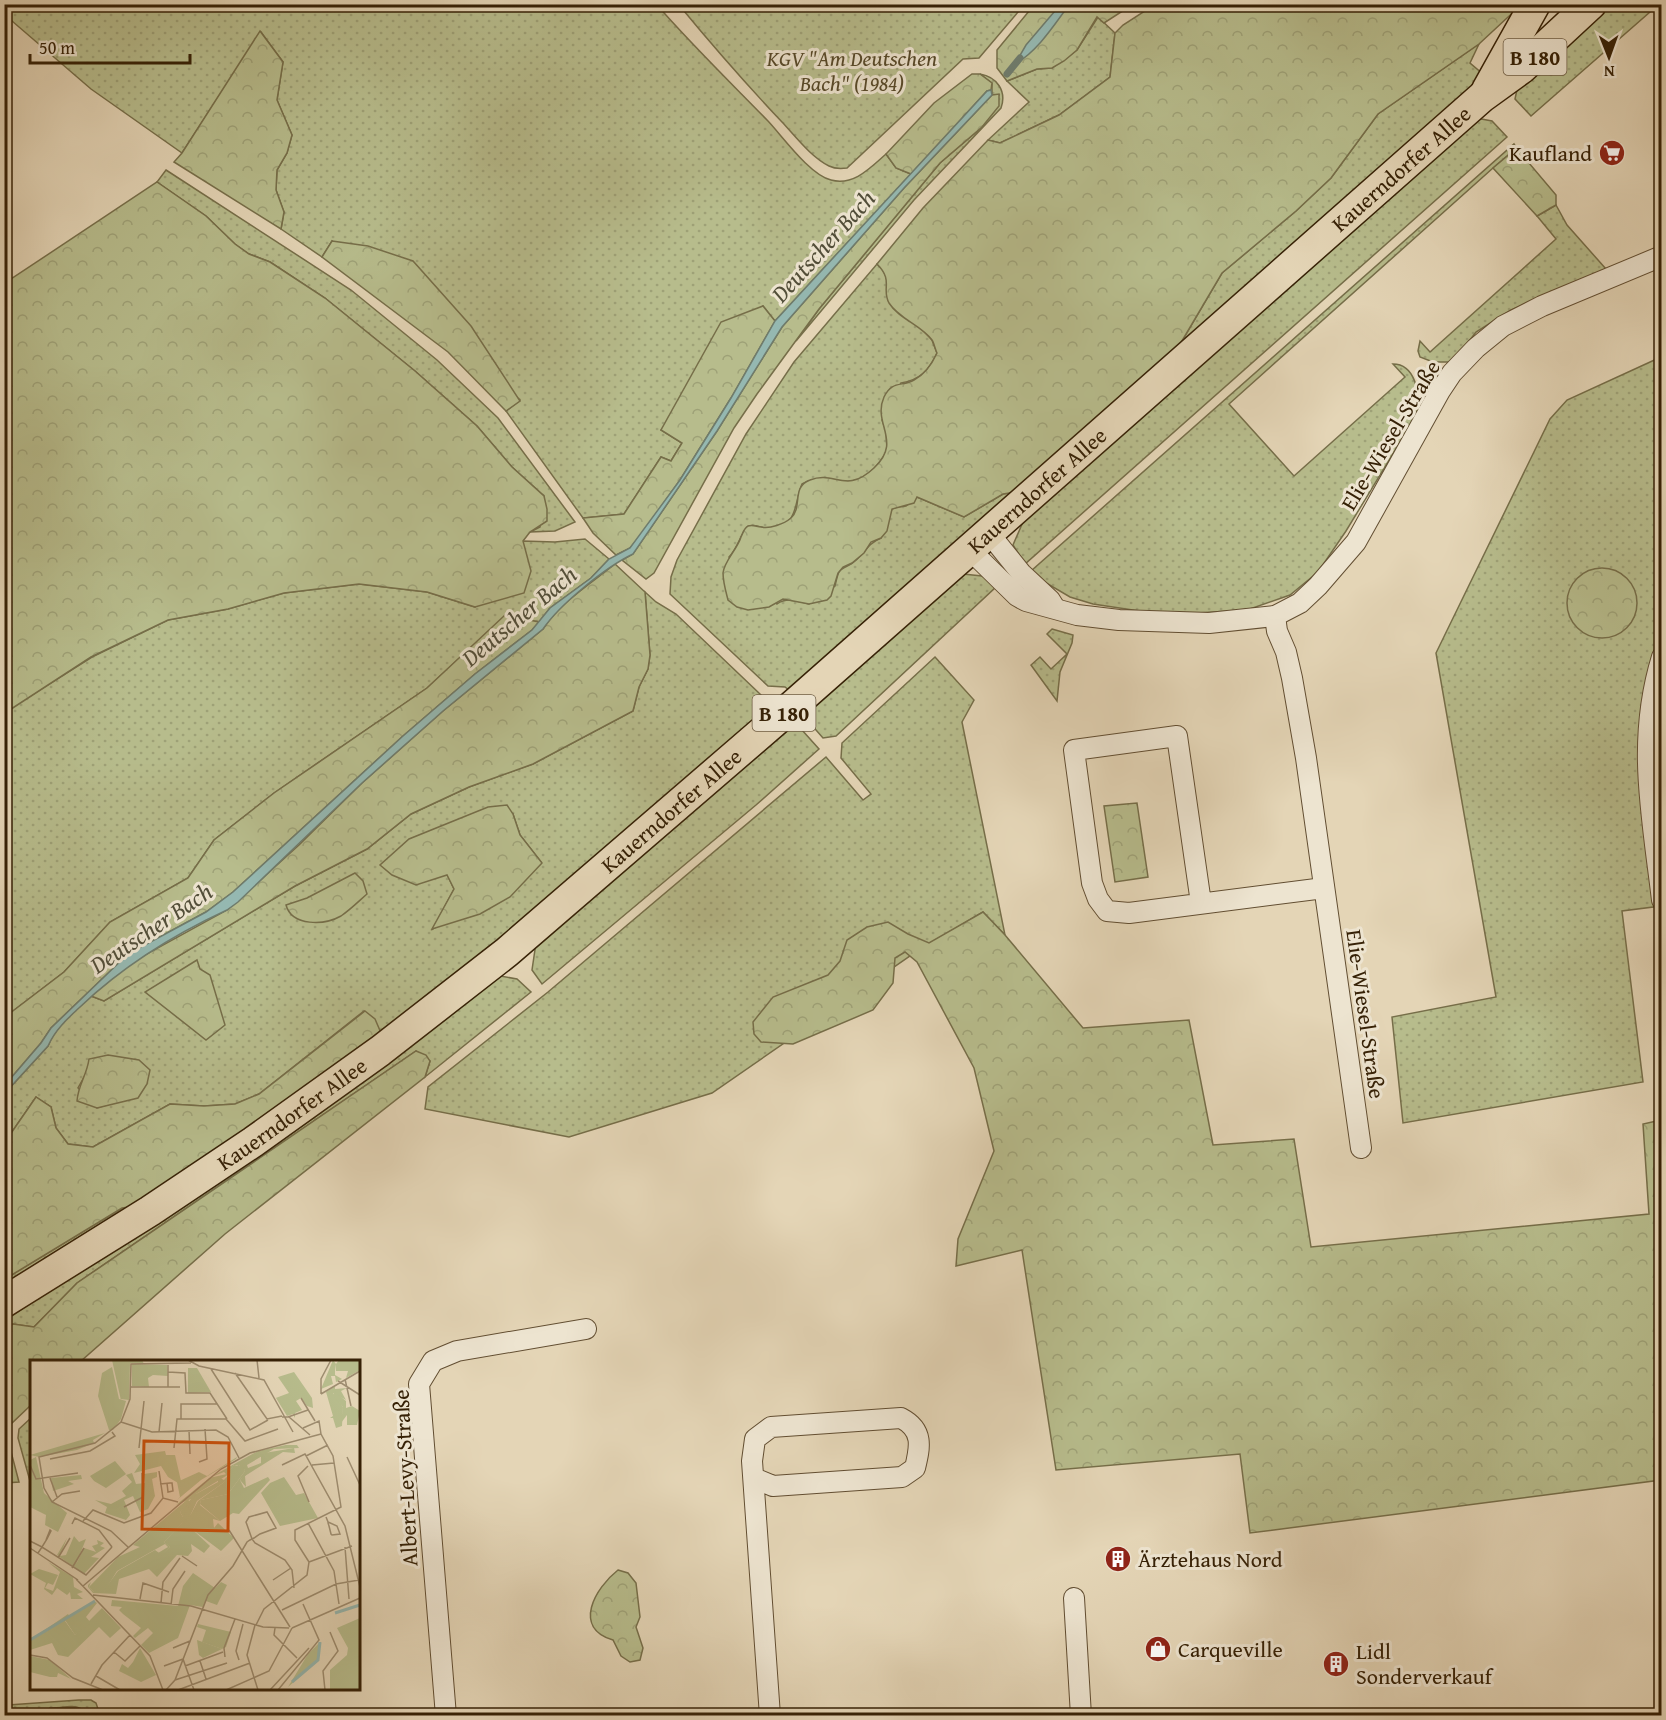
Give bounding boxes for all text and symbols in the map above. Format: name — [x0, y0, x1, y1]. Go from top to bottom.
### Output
scale bar — [30, 27, 190, 65]
north arrow — [1579, 27, 1639, 87]
text: 50 m — [39, 34, 75, 61]
road number: B 180 — [1504, 39, 1567, 75]
park label: KGV "Am Deutschen Bach" (1984) — [766, 42, 937, 99]
text: N — [1603, 60, 1615, 84]
street label: Kauerndorfer Allee — [1324, 98, 1478, 239]
place label: Kaufland — [1509, 137, 1592, 169]
supermarket icon: Kaufland — [1597, 138, 1627, 168]
water label: Deutscher Bach — [762, 182, 883, 311]
street label: Elie-Wiesel-Straße — [1332, 354, 1448, 516]
street label: Kauerndorfer Allee — [960, 420, 1114, 561]
water label: Deutscher Bach — [453, 557, 584, 675]
road number: B 180 — [752, 695, 816, 731]
street label: Kauerndorfer Allee — [594, 741, 749, 880]
water label: Deutscher Bach — [82, 874, 219, 983]
street label: Elie-Wiesel-Straße — [1338, 927, 1394, 1101]
street label: Kauerndorfer Allee — [210, 1050, 373, 1178]
inset map — [30, 1360, 360, 1690]
street label: Albert-Levy-Straße — [384, 1389, 426, 1567]
place label: Ärztehaus Nord — [1138, 1543, 1283, 1575]
building icon: Ärztehaus Nord — [1103, 1544, 1133, 1574]
place label: Carqueville — [1178, 1633, 1283, 1665]
shop icon: Carqueville — [1143, 1634, 1173, 1664]
place label: Lidl Sonderverkauf — [1356, 1635, 1495, 1692]
building icon: Lidl Sonderverkauf — [1321, 1649, 1351, 1679]

